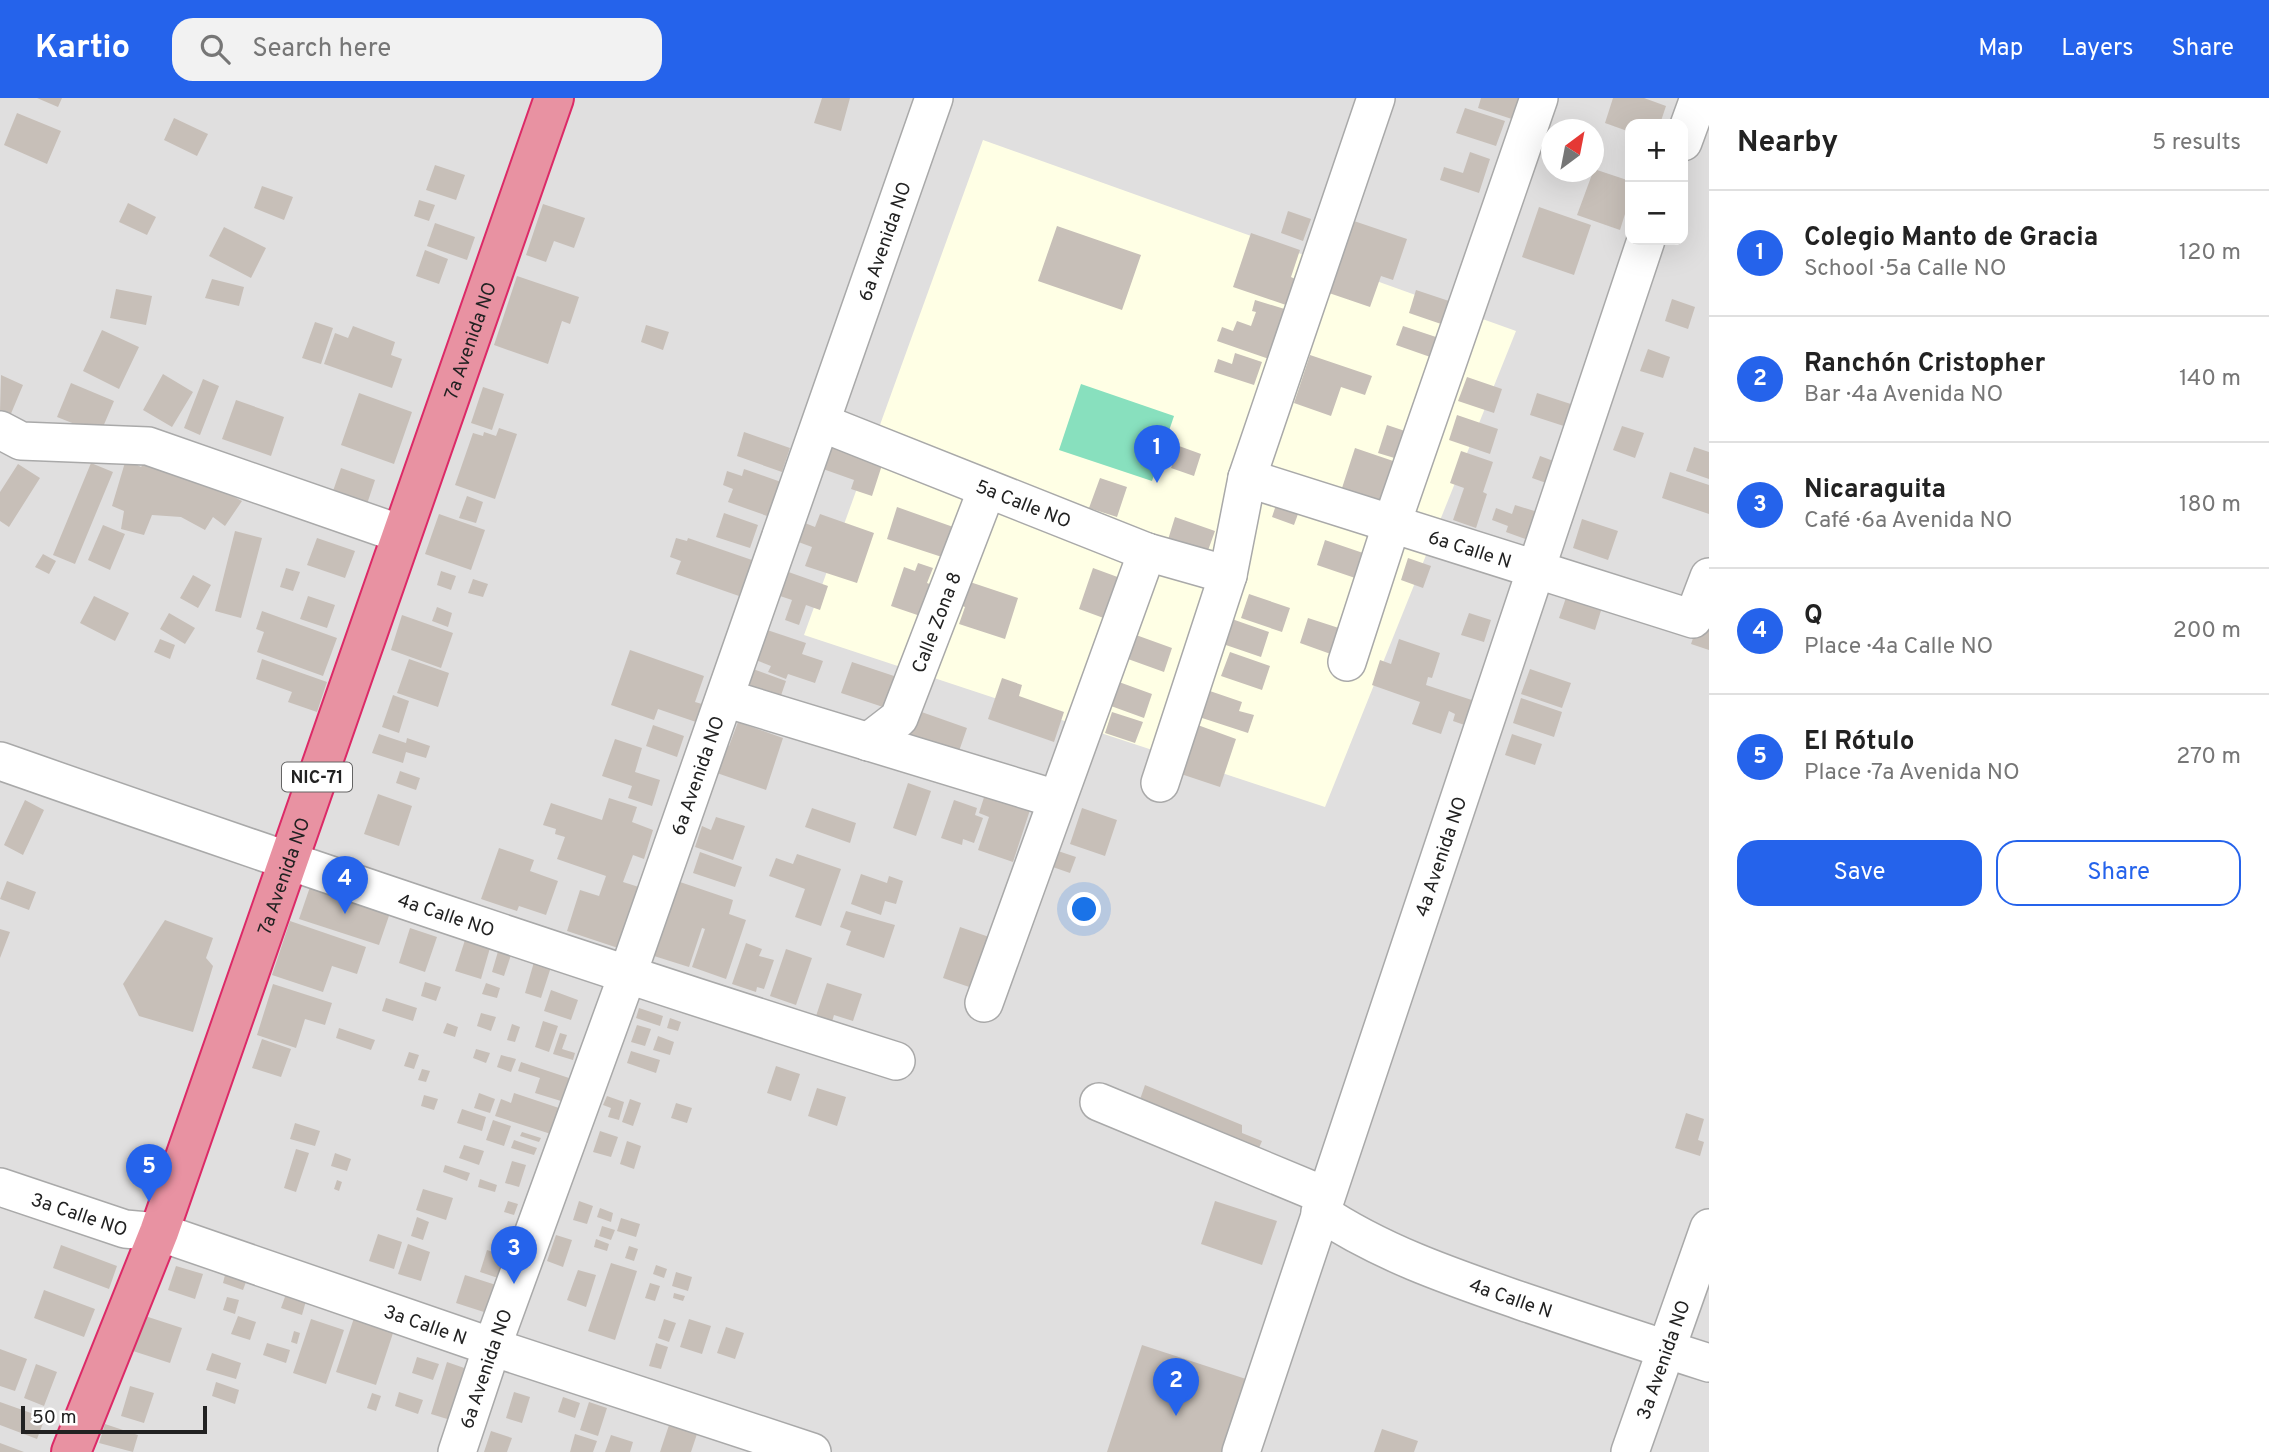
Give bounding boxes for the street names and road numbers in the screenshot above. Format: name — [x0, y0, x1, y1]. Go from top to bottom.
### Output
street label: 6a Avenida NO — [854, 179, 918, 305]
street label: 7a Avenida NO — [440, 279, 503, 403]
street label: 5a Calle NO — [972, 475, 1074, 535]
street label: 6a Calle N — [1425, 526, 1514, 575]
street label: Calle Zona 8 — [907, 569, 968, 677]
street label: 6a Avenida NO — [667, 713, 731, 839]
road number: NIC-71 — [282, 762, 352, 792]
street label: 4a Avenida NO — [1411, 794, 1473, 920]
street label: 7a Avenida NO — [253, 815, 316, 939]
street label: 4a Calle NO — [394, 889, 497, 944]
street label: 3a Calle NO — [28, 1188, 130, 1243]
street label: 4a Calle N — [1466, 1274, 1555, 1325]
street label: 3a Avenida NO — [1632, 1297, 1697, 1423]
street label: 3a Calle N — [380, 1300, 470, 1351]
street label: 6a Avenida NO — [456, 1306, 519, 1432]

